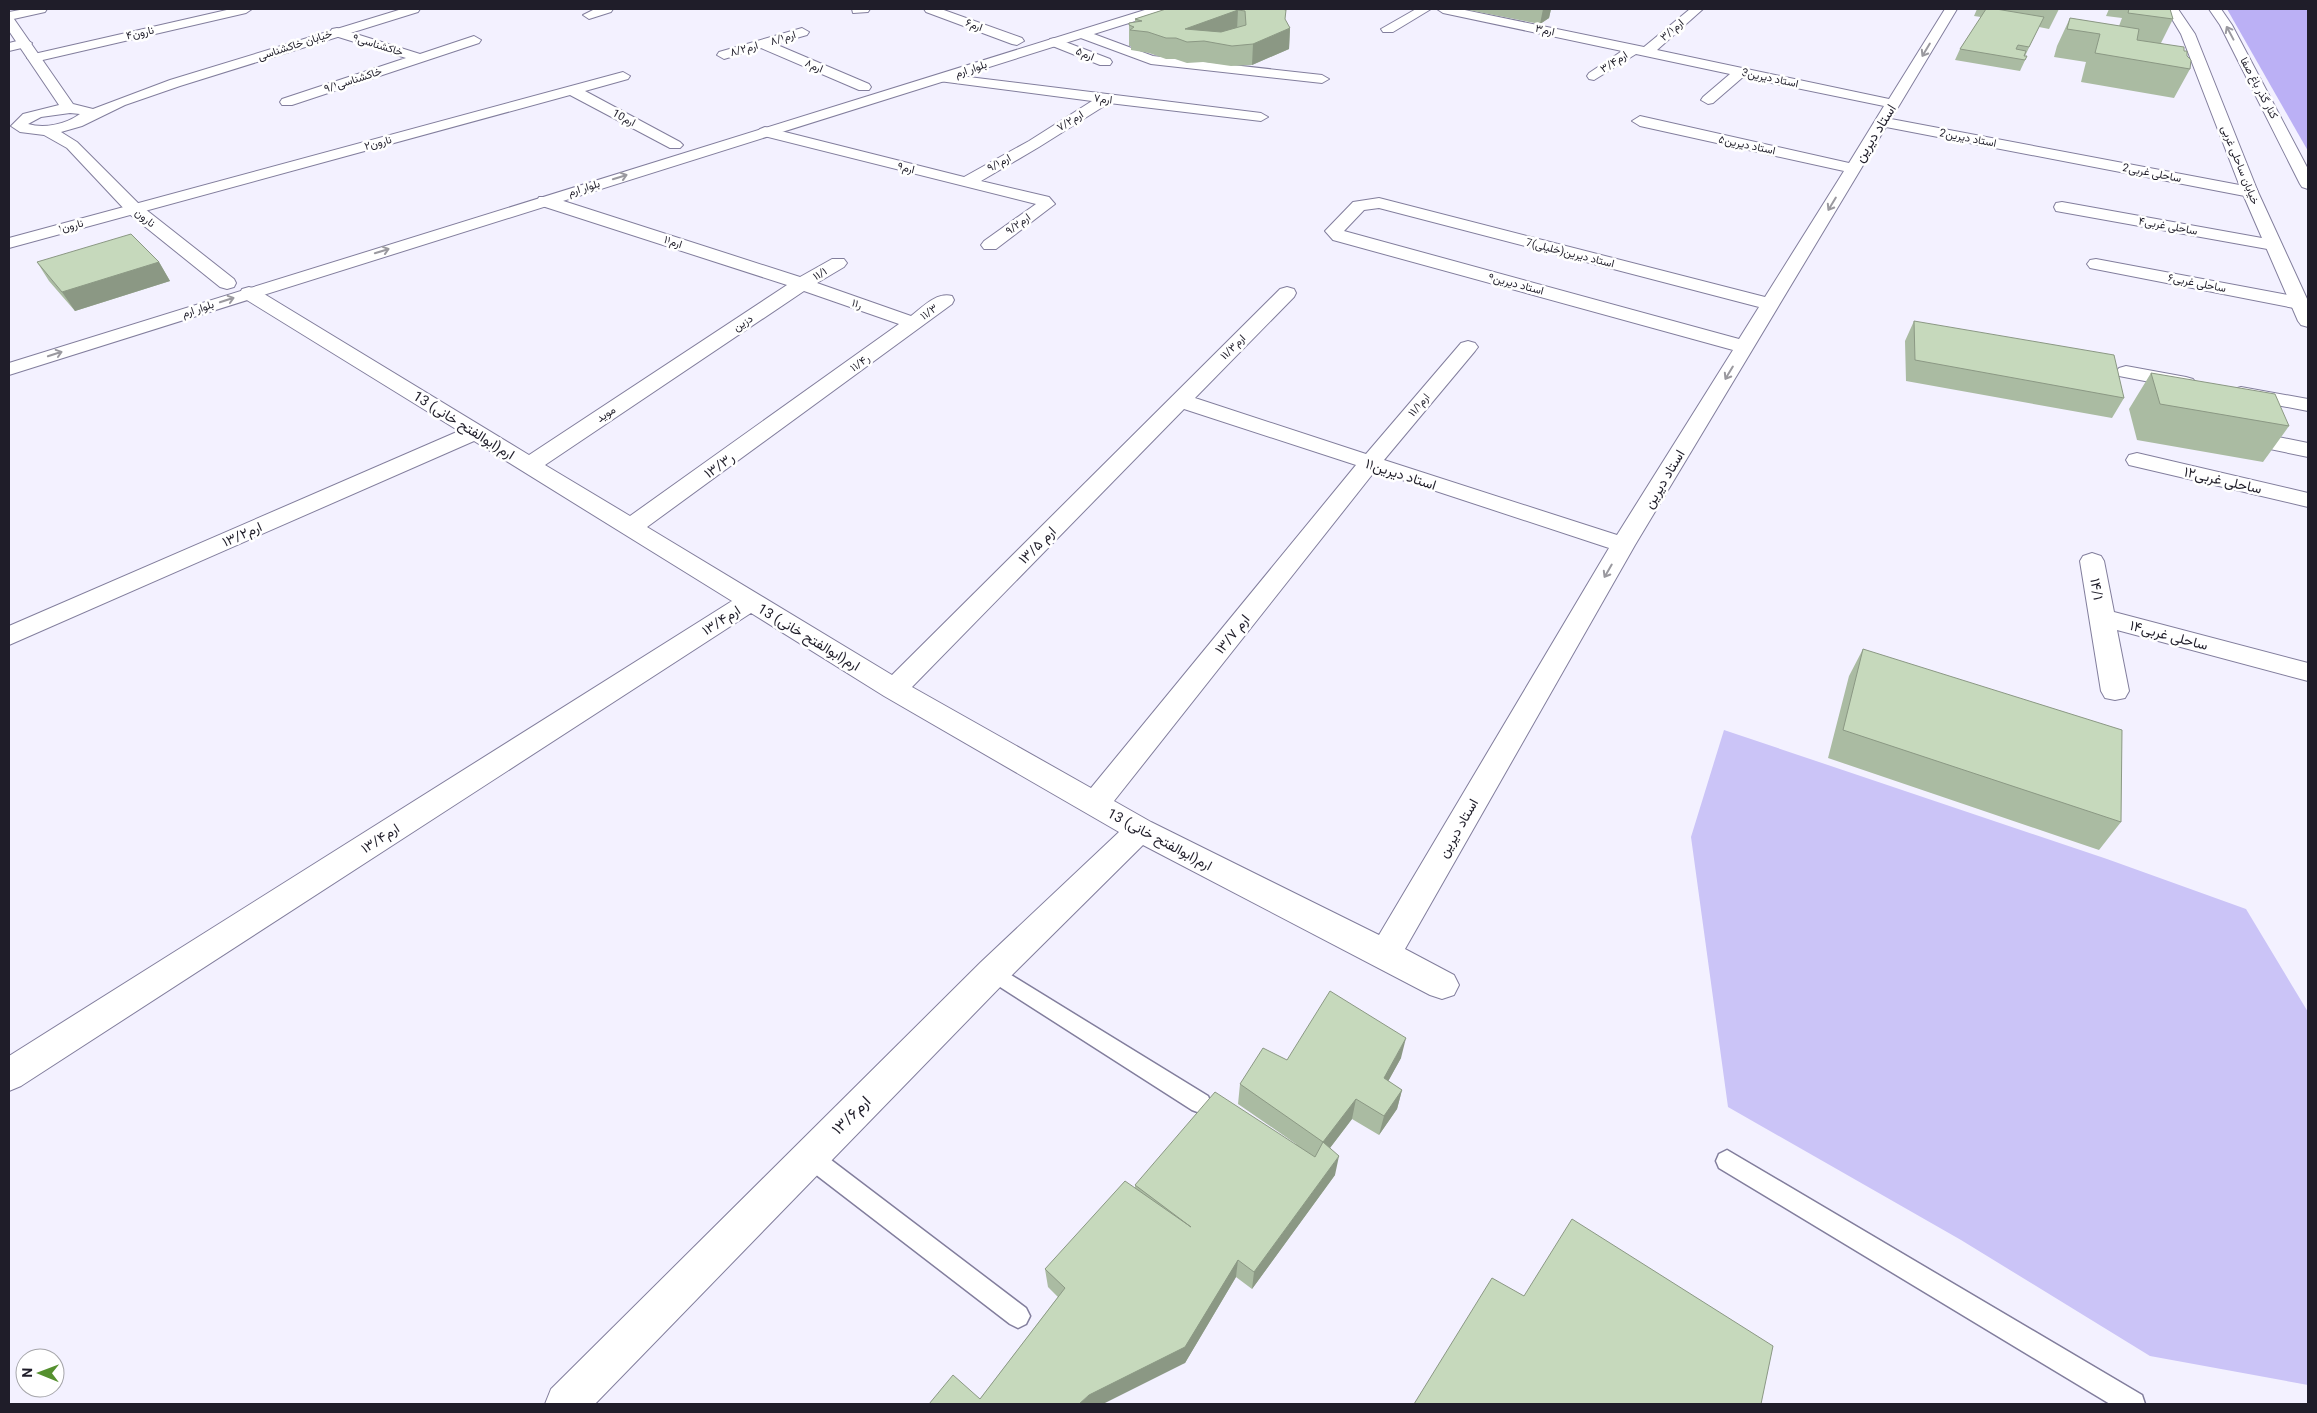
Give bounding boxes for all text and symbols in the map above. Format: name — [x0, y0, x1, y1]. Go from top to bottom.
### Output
street label: ارم۶ — [963, 16, 984, 35]
street label: ۳/۱ارم — [1658, 16, 1687, 45]
street label: ارم۳ — [1534, 22, 1556, 39]
street label: نارون۴ — [125, 23, 155, 43]
one-way arrow — [2225, 26, 2234, 41]
street label: خیابان خاکشناسی — [256, 27, 334, 63]
street label: ۸/۱ارم — [769, 28, 798, 49]
street label: خاکشناسی۹ — [351, 31, 405, 59]
street label: ۸/۲ارم — [728, 39, 760, 60]
one-way arrow — [1920, 43, 1930, 57]
street label: ارم۵ — [1074, 45, 1096, 64]
street label: ۳/۴ارم — [1598, 48, 1631, 76]
street label: کنار گذر باغ صفا — [2236, 55, 2281, 122]
street label: ارم۸ — [803, 56, 825, 77]
street label: بلوار ارم — [953, 58, 989, 81]
street label: ۹/۱خاکشناسی — [323, 65, 383, 95]
street label: 3استاد دیرین — [1741, 66, 1799, 90]
street label: ارم۷ — [1093, 91, 1113, 108]
street label: استاد دیرین — [1851, 101, 1900, 165]
street label: ارم10 — [610, 107, 638, 130]
street label: ۷/۲ارم — [1054, 108, 1086, 135]
street label: خیابان ساحلی غربی — [2218, 124, 2262, 206]
street label: 2استاد دیرین — [1939, 126, 1997, 150]
street label: نارون۲ — [363, 133, 393, 153]
street label: استاد دیرین۵ — [1717, 133, 1777, 157]
street label: ۹/۱ارم — [985, 151, 1014, 176]
street label: ارم۹ — [896, 160, 916, 177]
street label: 2ساحلی غربی — [2122, 161, 2183, 185]
one-way arrow — [612, 172, 628, 181]
street label: بلوار ارم — [566, 177, 602, 200]
one-way arrow — [1826, 197, 1836, 211]
street label: نارون — [132, 206, 158, 230]
street label: ۹/۲ارم — [1003, 211, 1034, 238]
street label: ساحلی غربی۴ — [2137, 214, 2199, 238]
street label: نارون۱ — [57, 216, 85, 236]
street label: ارم۱۱ — [662, 233, 684, 252]
street label: 7استاد دیرین(خلیلی) — [1524, 236, 1616, 270]
one-way arrow — [373, 246, 389, 256]
street label: ۱۱/۱ — [811, 265, 829, 283]
street label: استاد دیرین۹ — [1487, 270, 1545, 298]
street label: ساحلی غربی۶ — [2167, 271, 2227, 295]
one-way arrow — [218, 295, 234, 304]
street label: ۱۱ر — [850, 296, 864, 312]
street label: بلوار ارم — [180, 298, 216, 321]
street label: ۱۱/۳ — [918, 301, 940, 323]
street label: دزین — [731, 312, 755, 334]
street label: ۱۱/۳ارم — [1218, 332, 1249, 363]
one-way arrow — [47, 349, 63, 359]
street label: ۱۱/۴ر — [848, 351, 872, 374]
one-way arrow — [1723, 365, 1733, 379]
street label: 13 ارم(ابوالفتح خانی) — [409, 387, 518, 465]
street label: ۱۱/۱ارم — [1406, 391, 1433, 420]
street label: موید — [594, 403, 618, 425]
street label: استاد دیرین — [1640, 447, 1689, 512]
street label: ۱۳/۳ر — [701, 449, 738, 482]
street label: استاد دیرین۱۱ — [1363, 455, 1438, 494]
street label: ساحلی غربی۱۲ — [2182, 463, 2263, 498]
street label: ۱۳/۲ارم — [220, 518, 265, 551]
street label: ۱۳/۵ ارم — [1015, 523, 1060, 568]
one-way arrow — [1603, 564, 1613, 579]
street label: ۱۴/۱ — [2087, 577, 2107, 601]
street label: 13 ارم(ابوالفتح خانی) — [754, 600, 863, 676]
street label: ۱۳/۴ارم — [699, 602, 744, 639]
street label: ۱۳/۷ ارم — [1211, 611, 1253, 658]
street label: ساحلی غربی۱۴ — [2128, 617, 2210, 654]
street label: استاد دیرین — [1435, 796, 1482, 861]
street label: 13 ارم(ابوالفتح خانی) — [1104, 805, 1215, 876]
street label: ۱۳/۴ارم — [358, 820, 403, 857]
street label: ۱۳/۶ارم — [828, 1092, 875, 1139]
north arrow — [15, 1348, 65, 1398]
text: N — [19, 1368, 35, 1378]

